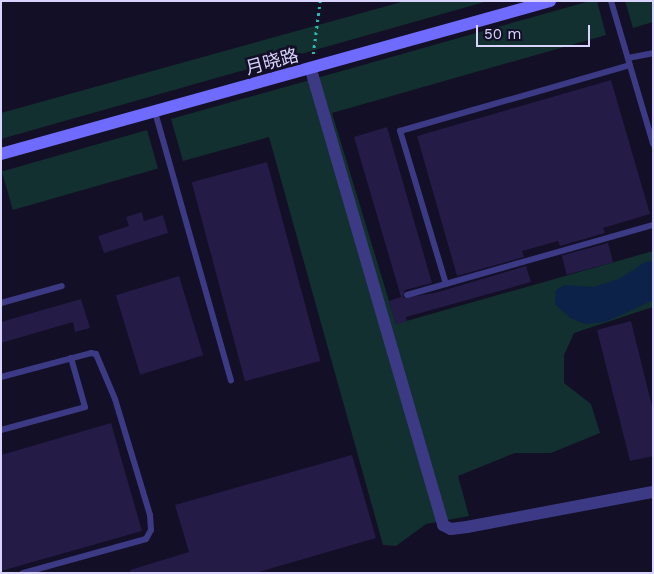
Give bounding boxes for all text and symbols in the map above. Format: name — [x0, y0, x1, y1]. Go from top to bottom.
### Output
scale bar — [479, 15, 593, 47]
text: 50 m — [484, 25, 521, 43]
street label: 月晓路 — [243, 45, 301, 79]

